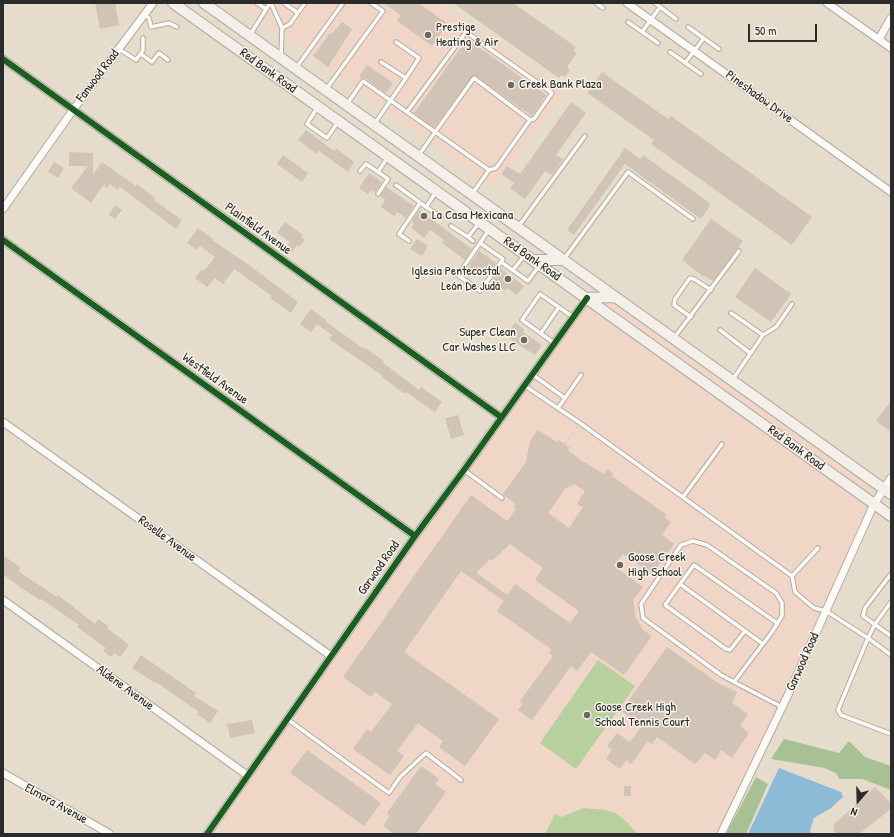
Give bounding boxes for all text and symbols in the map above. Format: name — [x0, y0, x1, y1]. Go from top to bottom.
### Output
scale bar — [750, 16, 819, 42]
place label: Prestige Heating & Air — [436, 20, 499, 51]
text: 50 m — [755, 22, 776, 39]
marker: Prestige Heating & Air — [423, 30, 433, 40]
street label: Red Bank Road — [237, 45, 299, 97]
street label: Fanwood Road — [73, 47, 123, 105]
street label: Pineshadow Drive — [722, 67, 796, 127]
place label: Creek Bank Plaza — [519, 77, 601, 93]
marker: Creek Bank Plaza — [506, 80, 516, 90]
street label: Plainfield Avenue — [222, 200, 294, 258]
place label: La Casa Mexicana — [432, 208, 513, 224]
marker: La Casa Mexicana — [419, 211, 429, 221]
street label: Red Bank Road — [500, 234, 564, 284]
place label: Iglesia Pentecostal León De Judá — [411, 264, 500, 295]
marker: Iglesia Pentecostal León De Judá — [503, 274, 513, 284]
place label: Super Clean Car Washes LLC — [442, 325, 516, 356]
marker: Super Clean Car Washes LLC — [519, 335, 529, 345]
street label: Westfield Avenue — [179, 350, 251, 408]
street label: Red Bank Road — [765, 422, 827, 474]
street label: Roselle Avenue — [135, 513, 199, 565]
street label: Garwood Road — [355, 538, 403, 598]
place label: Goose Creek High School — [628, 550, 686, 581]
marker: Goose Creek High School — [615, 560, 625, 570]
street label: Garwood Road — [783, 630, 823, 694]
street label: Aldene Avenue — [93, 662, 157, 714]
place label: Goose Creek High School Tennis Court — [595, 700, 689, 731]
marker: Goose Creek High School Tennis Court — [582, 710, 592, 720]
street label: Elmora Avenue — [22, 780, 90, 828]
north arrow — [838, 781, 878, 821]
text: N — [849, 805, 859, 820]

